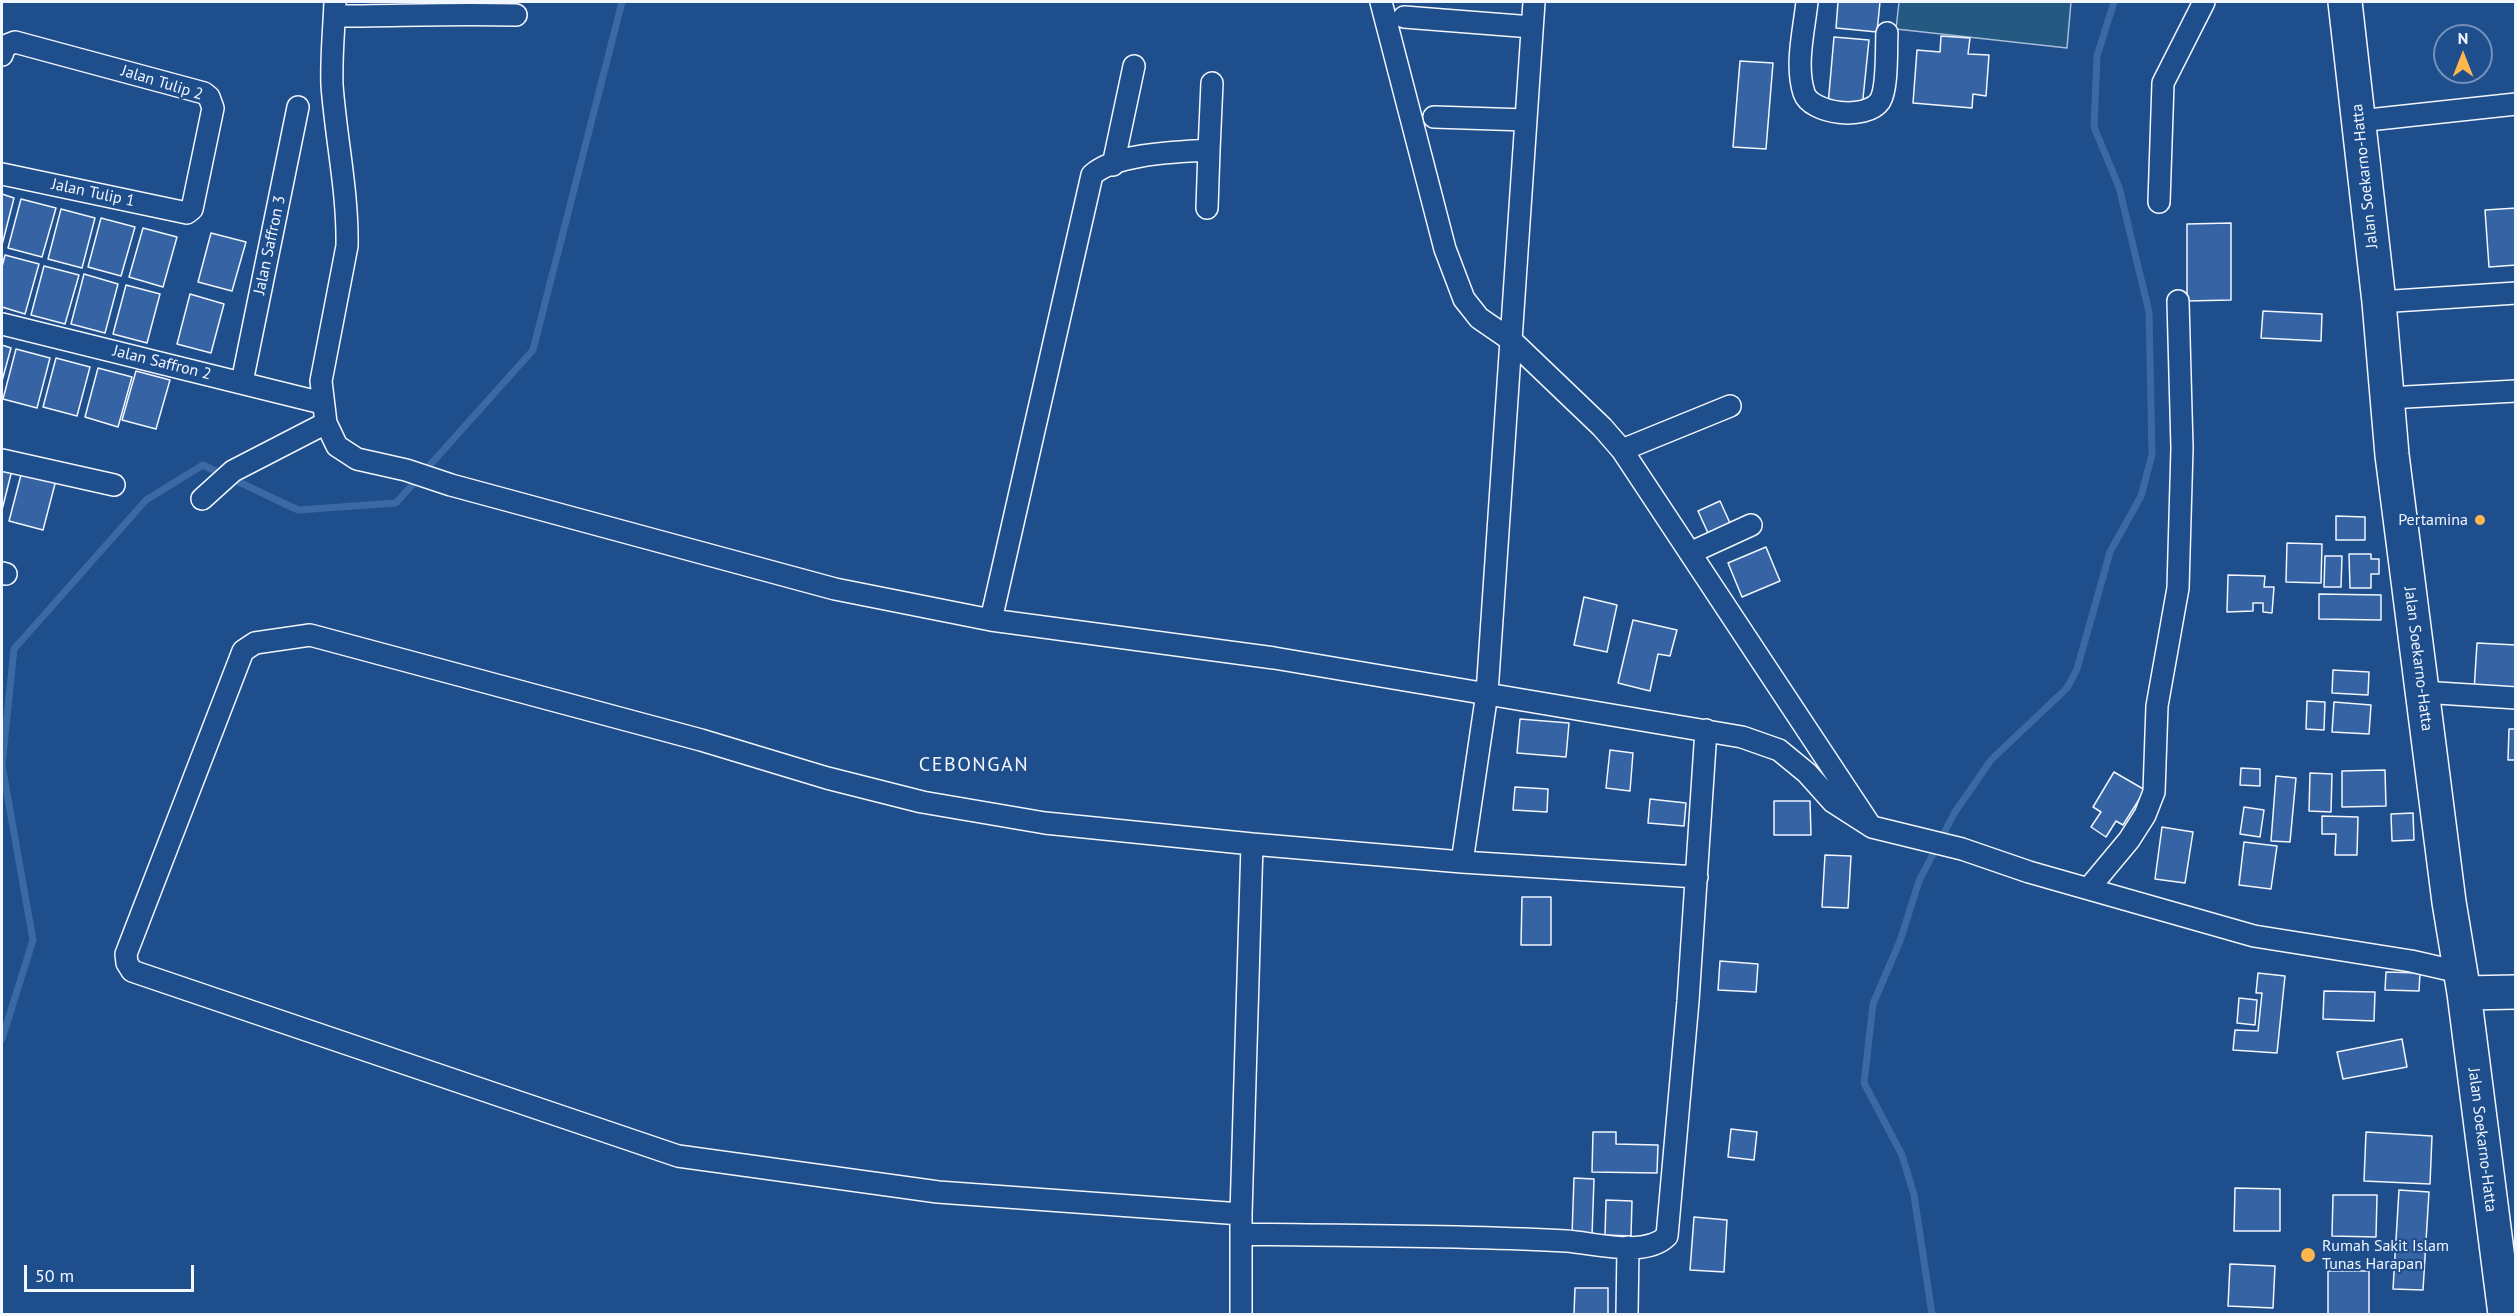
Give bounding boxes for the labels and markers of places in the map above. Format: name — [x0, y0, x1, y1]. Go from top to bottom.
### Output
place label: Pertamina — [2398, 510, 2468, 530]
marker: Pertamina — [2473, 513, 2487, 527]
place label: Rumah Sakit Islam Tunas Harapan — [2322, 1236, 2449, 1274]
marker: Rumah Sakit Islam Tunas Harapan — [2299, 1246, 2317, 1264]

